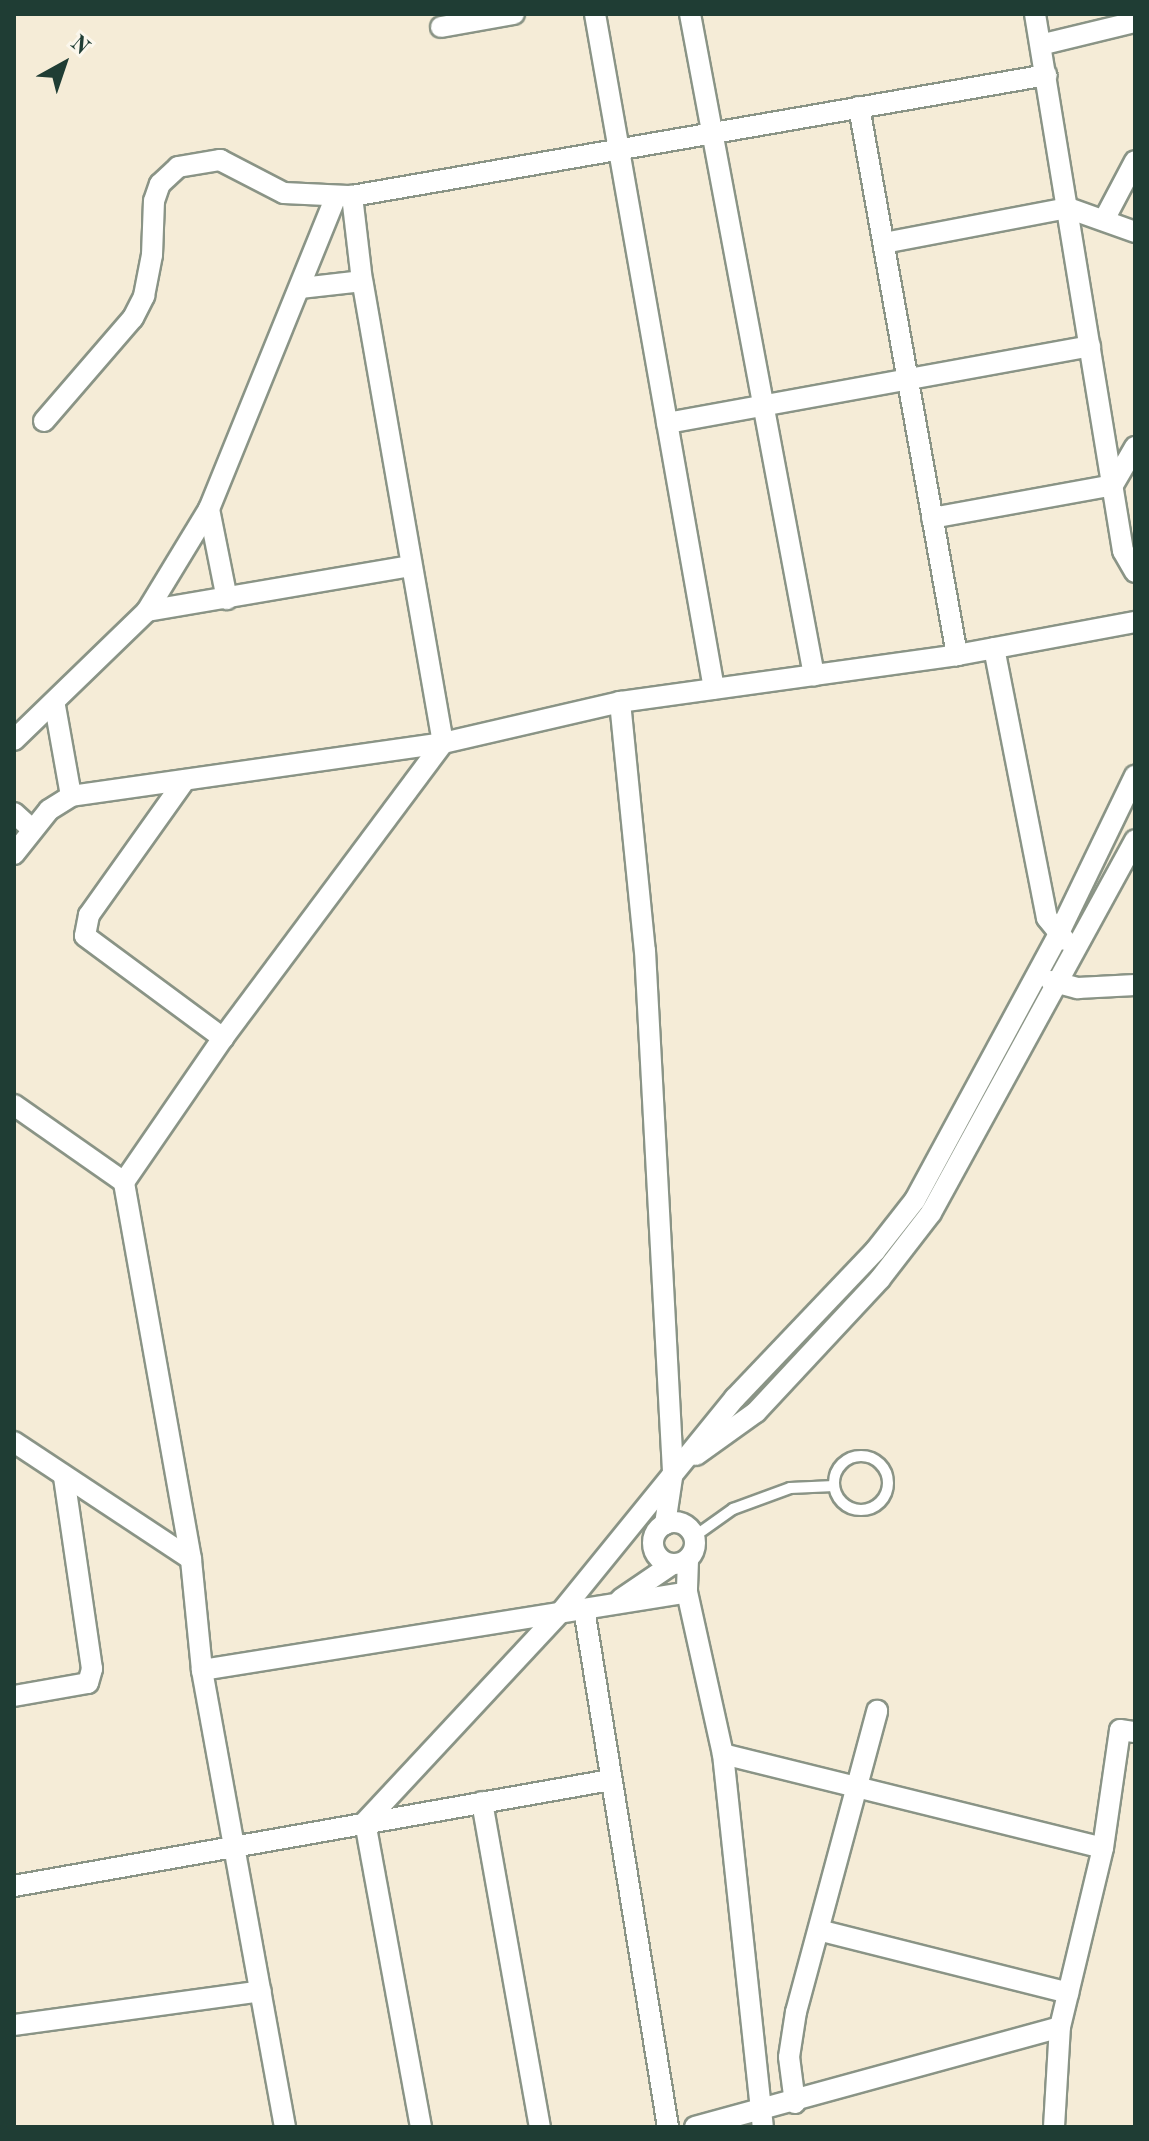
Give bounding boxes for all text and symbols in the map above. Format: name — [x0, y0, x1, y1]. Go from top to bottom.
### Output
north arrow — [24, 24, 104, 104]
text: N — [66, 32, 93, 59]

